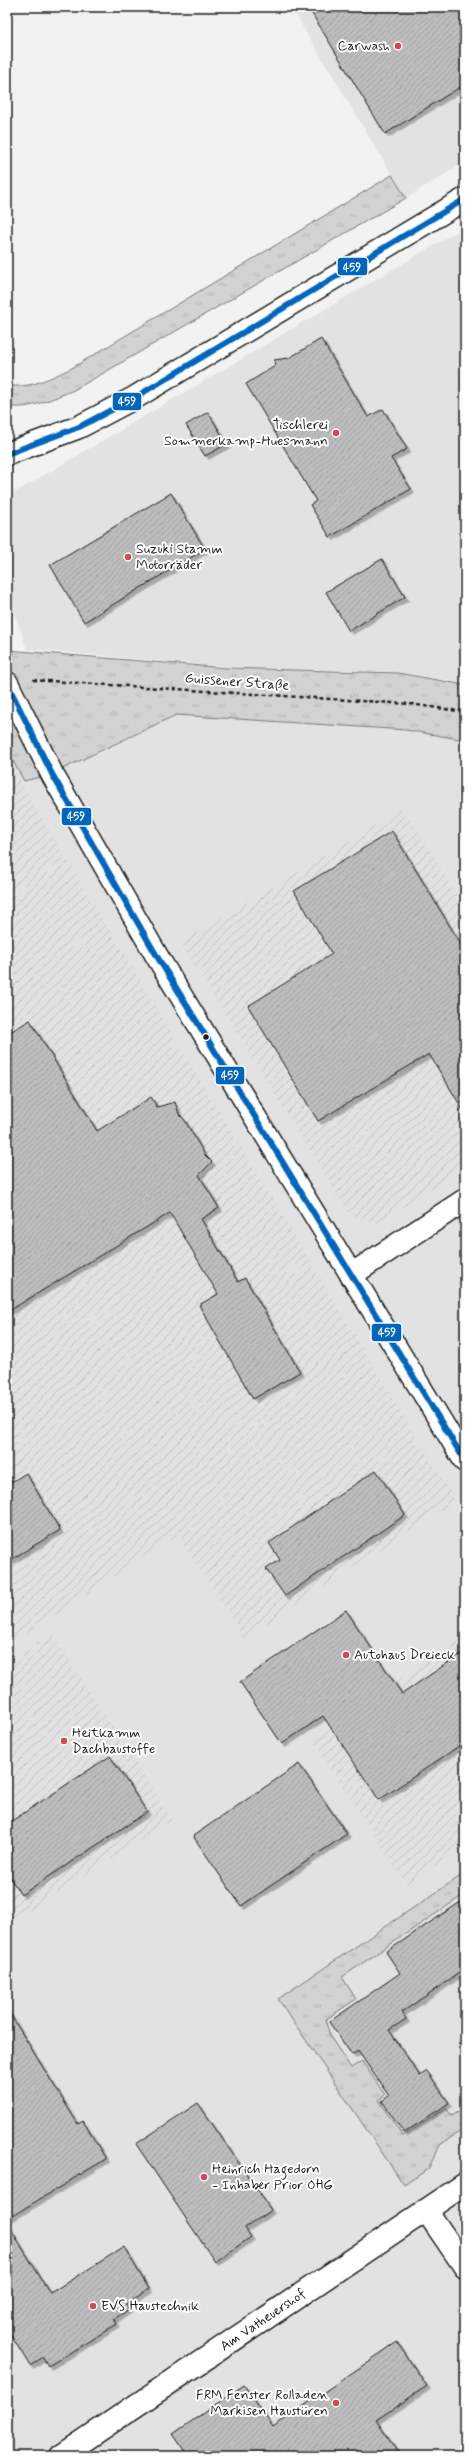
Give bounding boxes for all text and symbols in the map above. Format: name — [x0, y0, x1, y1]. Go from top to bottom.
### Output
place label: Carwash — [337, 37, 390, 55]
marker: Carwash — [393, 41, 403, 51]
line badge: 459 — [337, 257, 368, 276]
text: 459 — [343, 261, 361, 275]
line badge: 459 — [112, 392, 142, 411]
text: 459 — [118, 395, 136, 409]
place label: Tischlerei Sommerkamp-Huesmann — [164, 416, 328, 450]
marker: Tischlerei Sommerkamp-Huesmann — [331, 428, 341, 438]
place label: Suzuki Stamm Motorräder — [136, 540, 223, 574]
marker: Suzuki Stamm Motorräder — [123, 552, 133, 562]
street label: Guissener Straße — [184, 669, 290, 695]
line badge: 459 — [61, 807, 92, 826]
text: 459 — [67, 810, 85, 824]
unlabelled marker — [201, 1032, 211, 1042]
line badge: 459 — [215, 1066, 245, 1085]
text: 459 — [221, 1069, 239, 1083]
line badge: 459 — [371, 1323, 402, 1342]
text: 459 — [378, 1326, 396, 1340]
place label: Autohaus Dreieck — [354, 1646, 455, 1664]
marker: Autohaus Dreieck — [341, 1650, 351, 1660]
place label: Heitkamm Dachbaustoffe — [72, 1724, 155, 1758]
marker: Heitkamm Dachbaustoffe — [59, 1736, 69, 1746]
place label: Heinrich Hagedorn - Inhaber Prior OHG — [212, 2160, 333, 2194]
marker: Heinrich Hagedorn - Inhaber Prior OHG — [199, 2172, 209, 2182]
street label: Am Vatheuershof — [217, 2285, 309, 2355]
place label: EVS Haustechnik — [101, 2297, 199, 2315]
marker: EVS Haustechnik — [88, 2301, 98, 2311]
place label: FRM Fenster Rolladen Markisen Haustüren — [196, 2386, 328, 2420]
marker: FRM Fenster Rolladen Markisen Haustüren — [331, 2398, 341, 2408]

